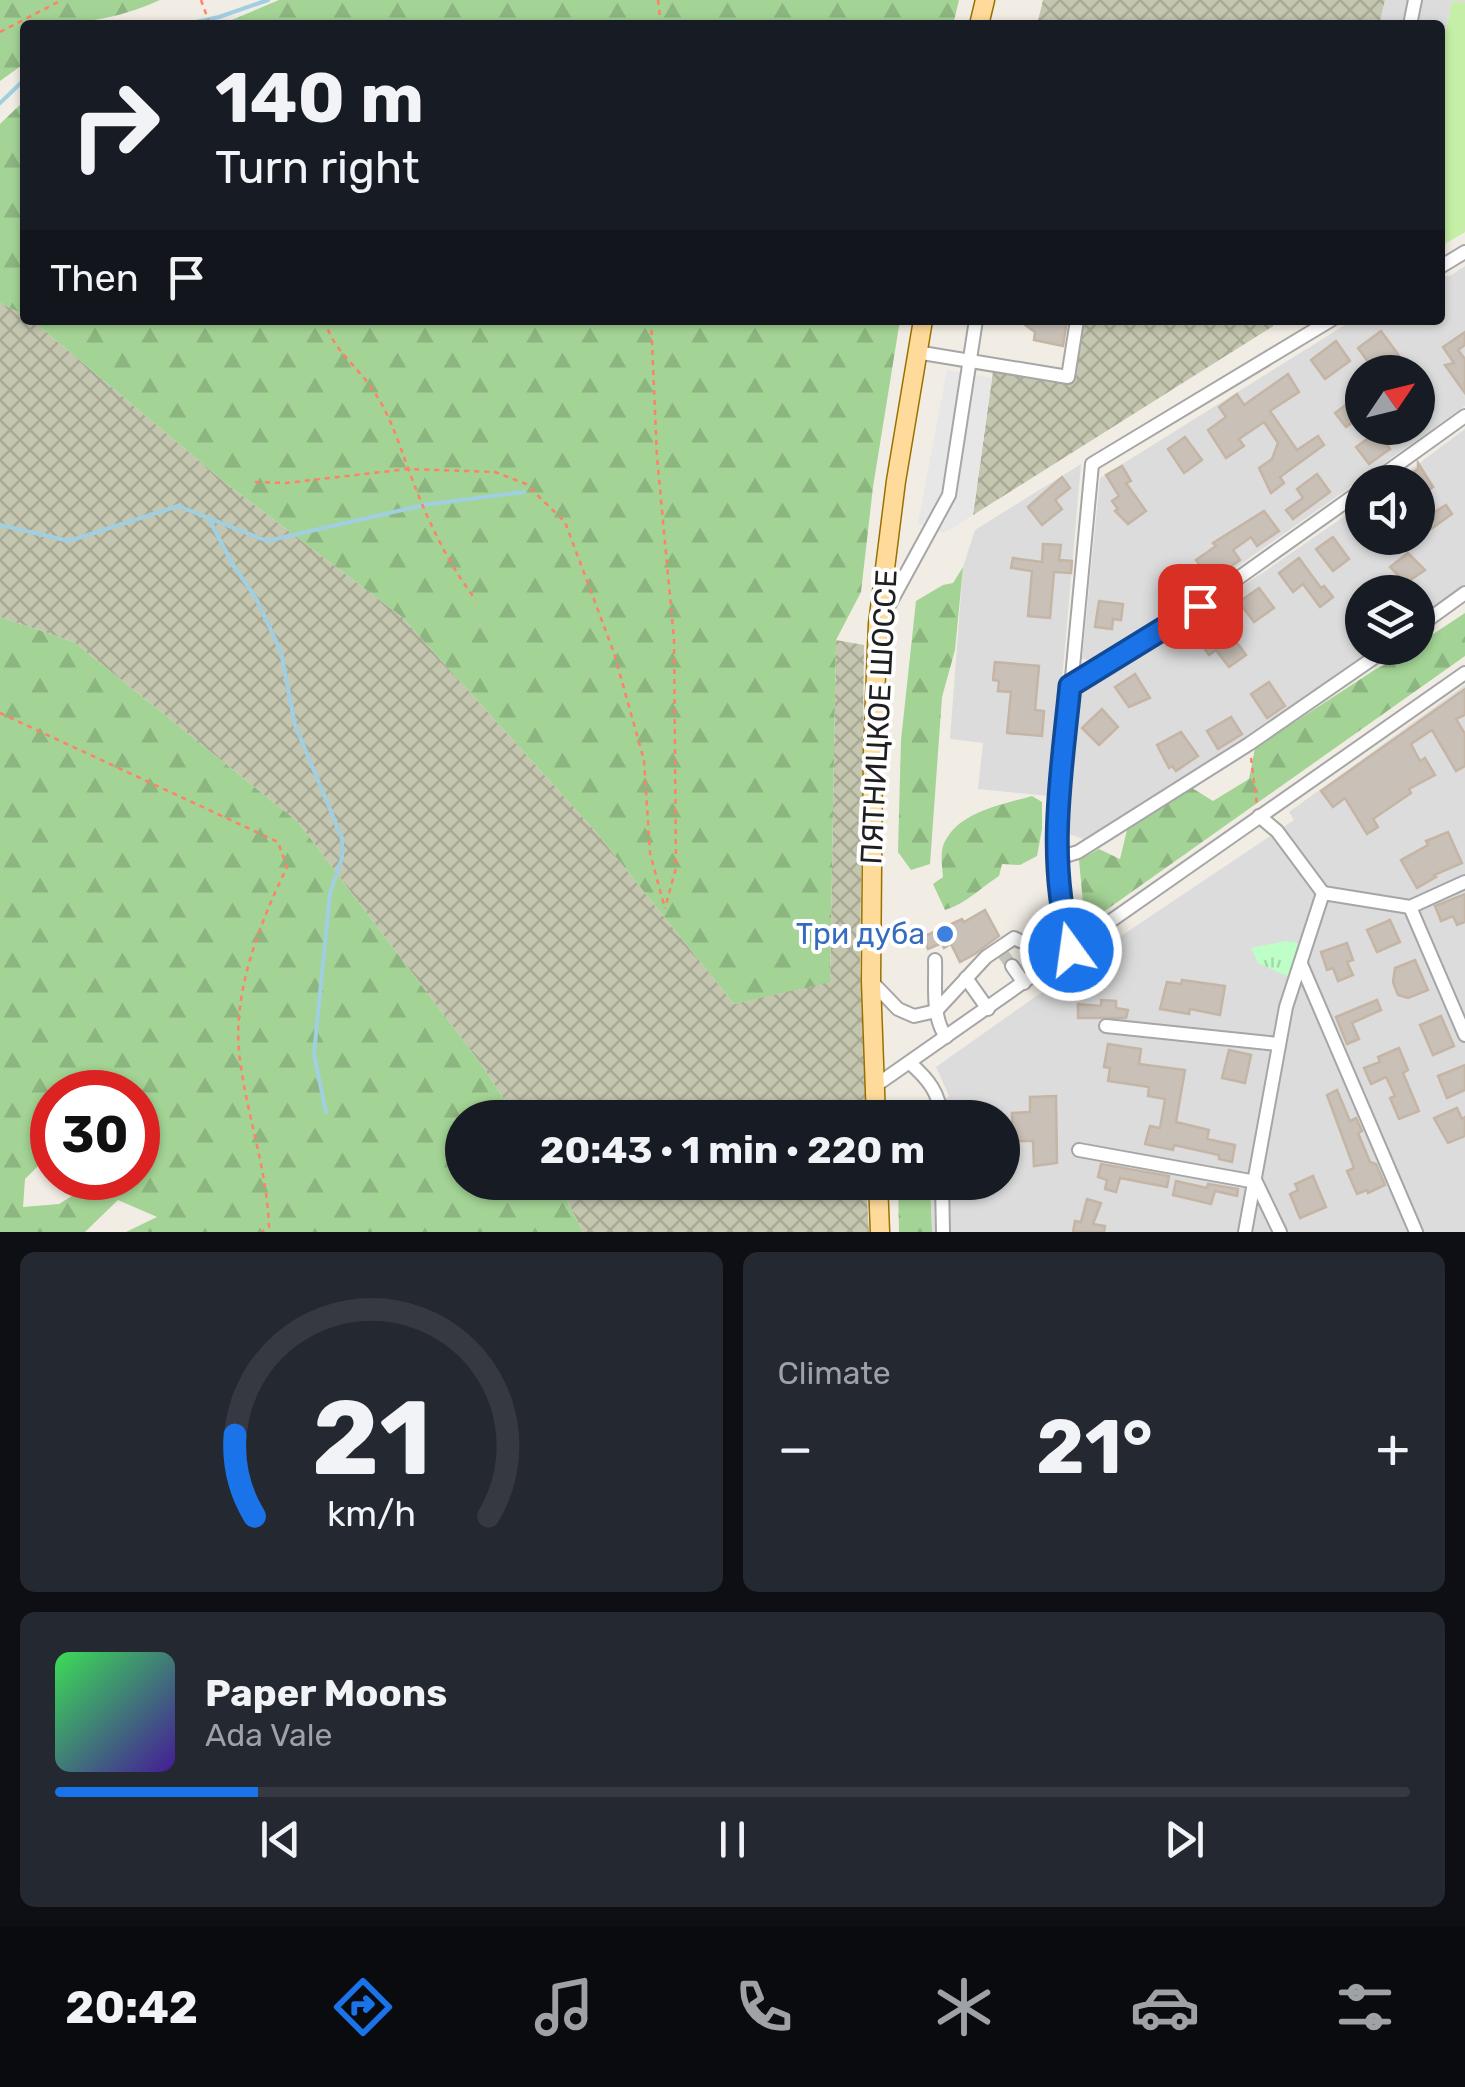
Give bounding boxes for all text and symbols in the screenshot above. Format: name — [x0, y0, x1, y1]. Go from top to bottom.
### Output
text: 140 m — [215, 57, 424, 140]
icon: right — [50, 60, 180, 190]
text: Turn right — [215, 141, 419, 194]
icon: arrive — [159, 250, 214, 305]
text: Then — [50, 255, 139, 301]
north arrow — [1345, 355, 1435, 445]
map controls — [1345, 355, 1435, 665]
button: sound — [1345, 465, 1435, 555]
pin — [1158, 564, 1243, 649]
street label: ПЯТНИЦКОЕ ШОССЕ — [853, 569, 905, 865]
button: layers — [1345, 575, 1435, 665]
icon: arrive — [1173, 579, 1228, 634]
position arrow — [1019, 898, 1123, 1002]
place label: Три дуба — [796, 916, 925, 952]
marker: Три дуба — [934, 923, 956, 945]
speed limit sign: 30 — [30, 1070, 160, 1200]
text: 20:43 · 1 min · 220 m — [540, 1127, 925, 1173]
text: Climate — [778, 1354, 891, 1392]
text: 21 — [312, 1377, 431, 1500]
text: 21° — [1036, 1403, 1153, 1492]
text: − — [778, 1416, 813, 1481]
text: + — [1376, 1416, 1410, 1481]
text: km/h — [327, 1493, 416, 1535]
text: Paper Moons — [205, 1670, 447, 1716]
text: Ada Vale — [205, 1716, 332, 1754]
icon: previous — [253, 1812, 308, 1867]
icon: pause — [705, 1812, 760, 1867]
icon: next — [1157, 1812, 1212, 1867]
icon: directions — [328, 1972, 398, 2042]
icon: music — [529, 1972, 599, 2042]
icon: phone — [729, 1972, 799, 2042]
icon: climate — [929, 1972, 999, 2042]
icon: car — [1130, 1972, 1200, 2042]
icon: filters — [1330, 1972, 1400, 2042]
text: 20:42 — [65, 1981, 198, 2034]

